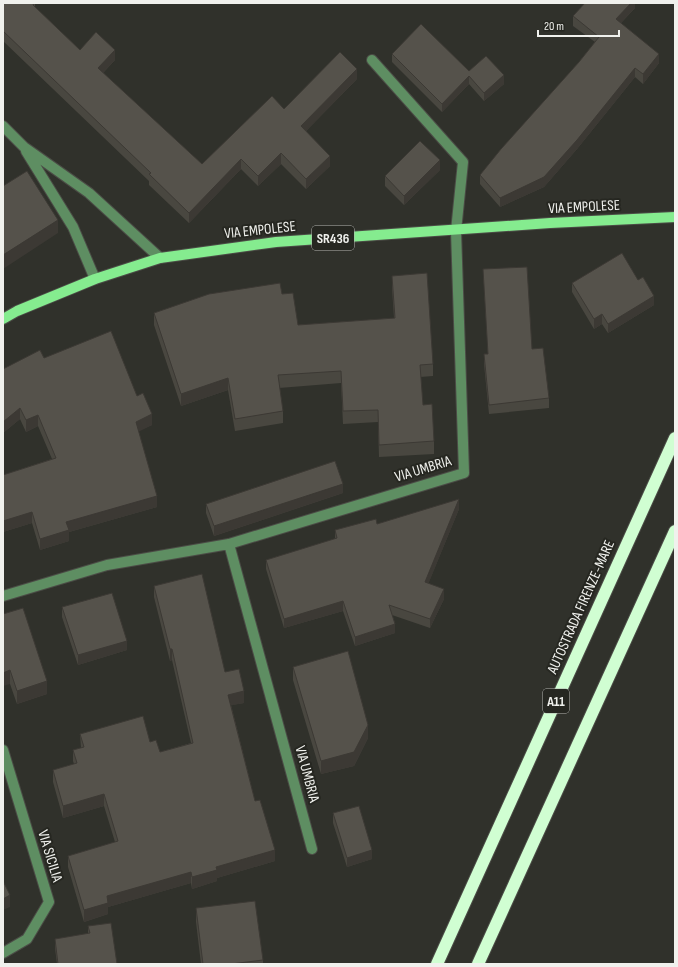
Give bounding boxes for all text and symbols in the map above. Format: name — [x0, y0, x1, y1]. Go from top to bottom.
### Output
scale bar — [538, 12, 619, 38]
text: 20 m — [544, 19, 564, 34]
street label: VIA EMPOLESE — [548, 196, 620, 218]
street label: VIA EMPOLESE — [223, 217, 297, 243]
road number: SR436 — [312, 226, 354, 250]
street label: VIA UMBRIA — [392, 451, 454, 487]
street label: AUTOSTRADA FIRENZE-MARE — [543, 537, 619, 678]
road number: A11 — [543, 689, 569, 713]
street label: VIA UMBRIA — [290, 744, 324, 805]
street label: VIA SICILIA — [33, 828, 67, 885]

